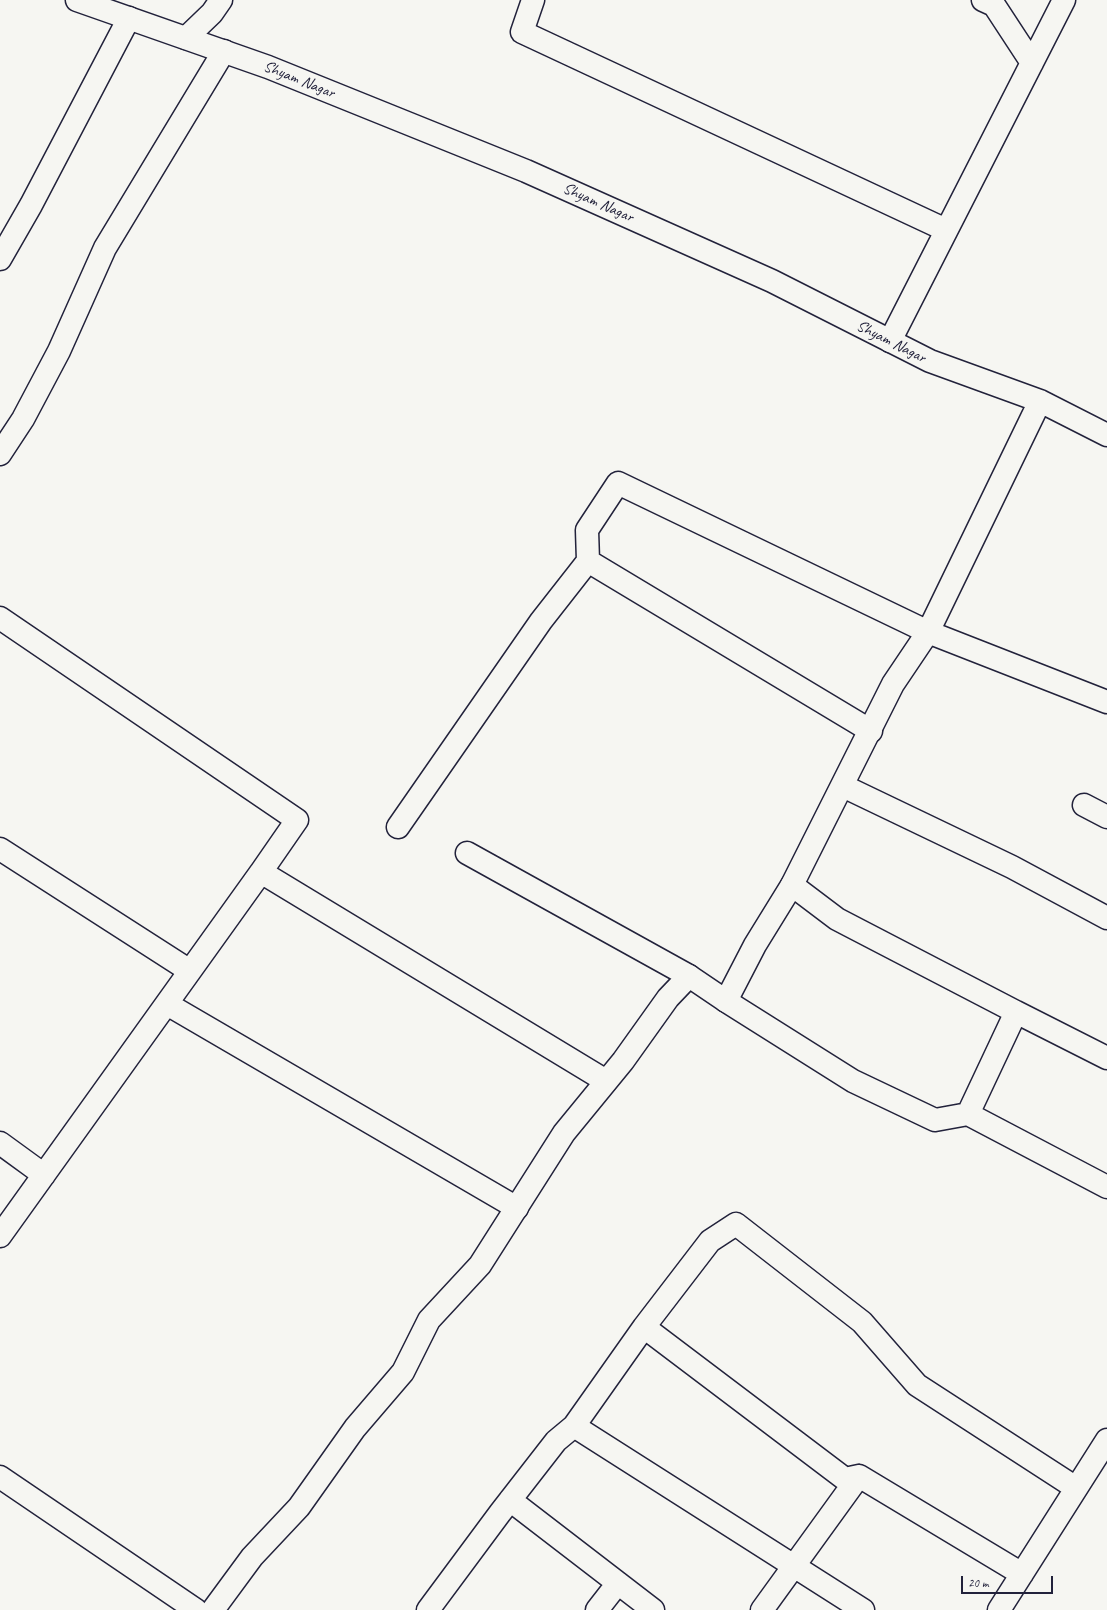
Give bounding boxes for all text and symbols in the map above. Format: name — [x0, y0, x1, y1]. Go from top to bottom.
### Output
street label: Shyam Nagar — [261, 57, 337, 103]
street label: Shyam Nagar — [560, 179, 636, 227]
street label: Shyam Nagar — [853, 316, 929, 368]
scale bar — [963, 1568, 1055, 1594]
text: 20 m — [968, 1575, 988, 1591]

